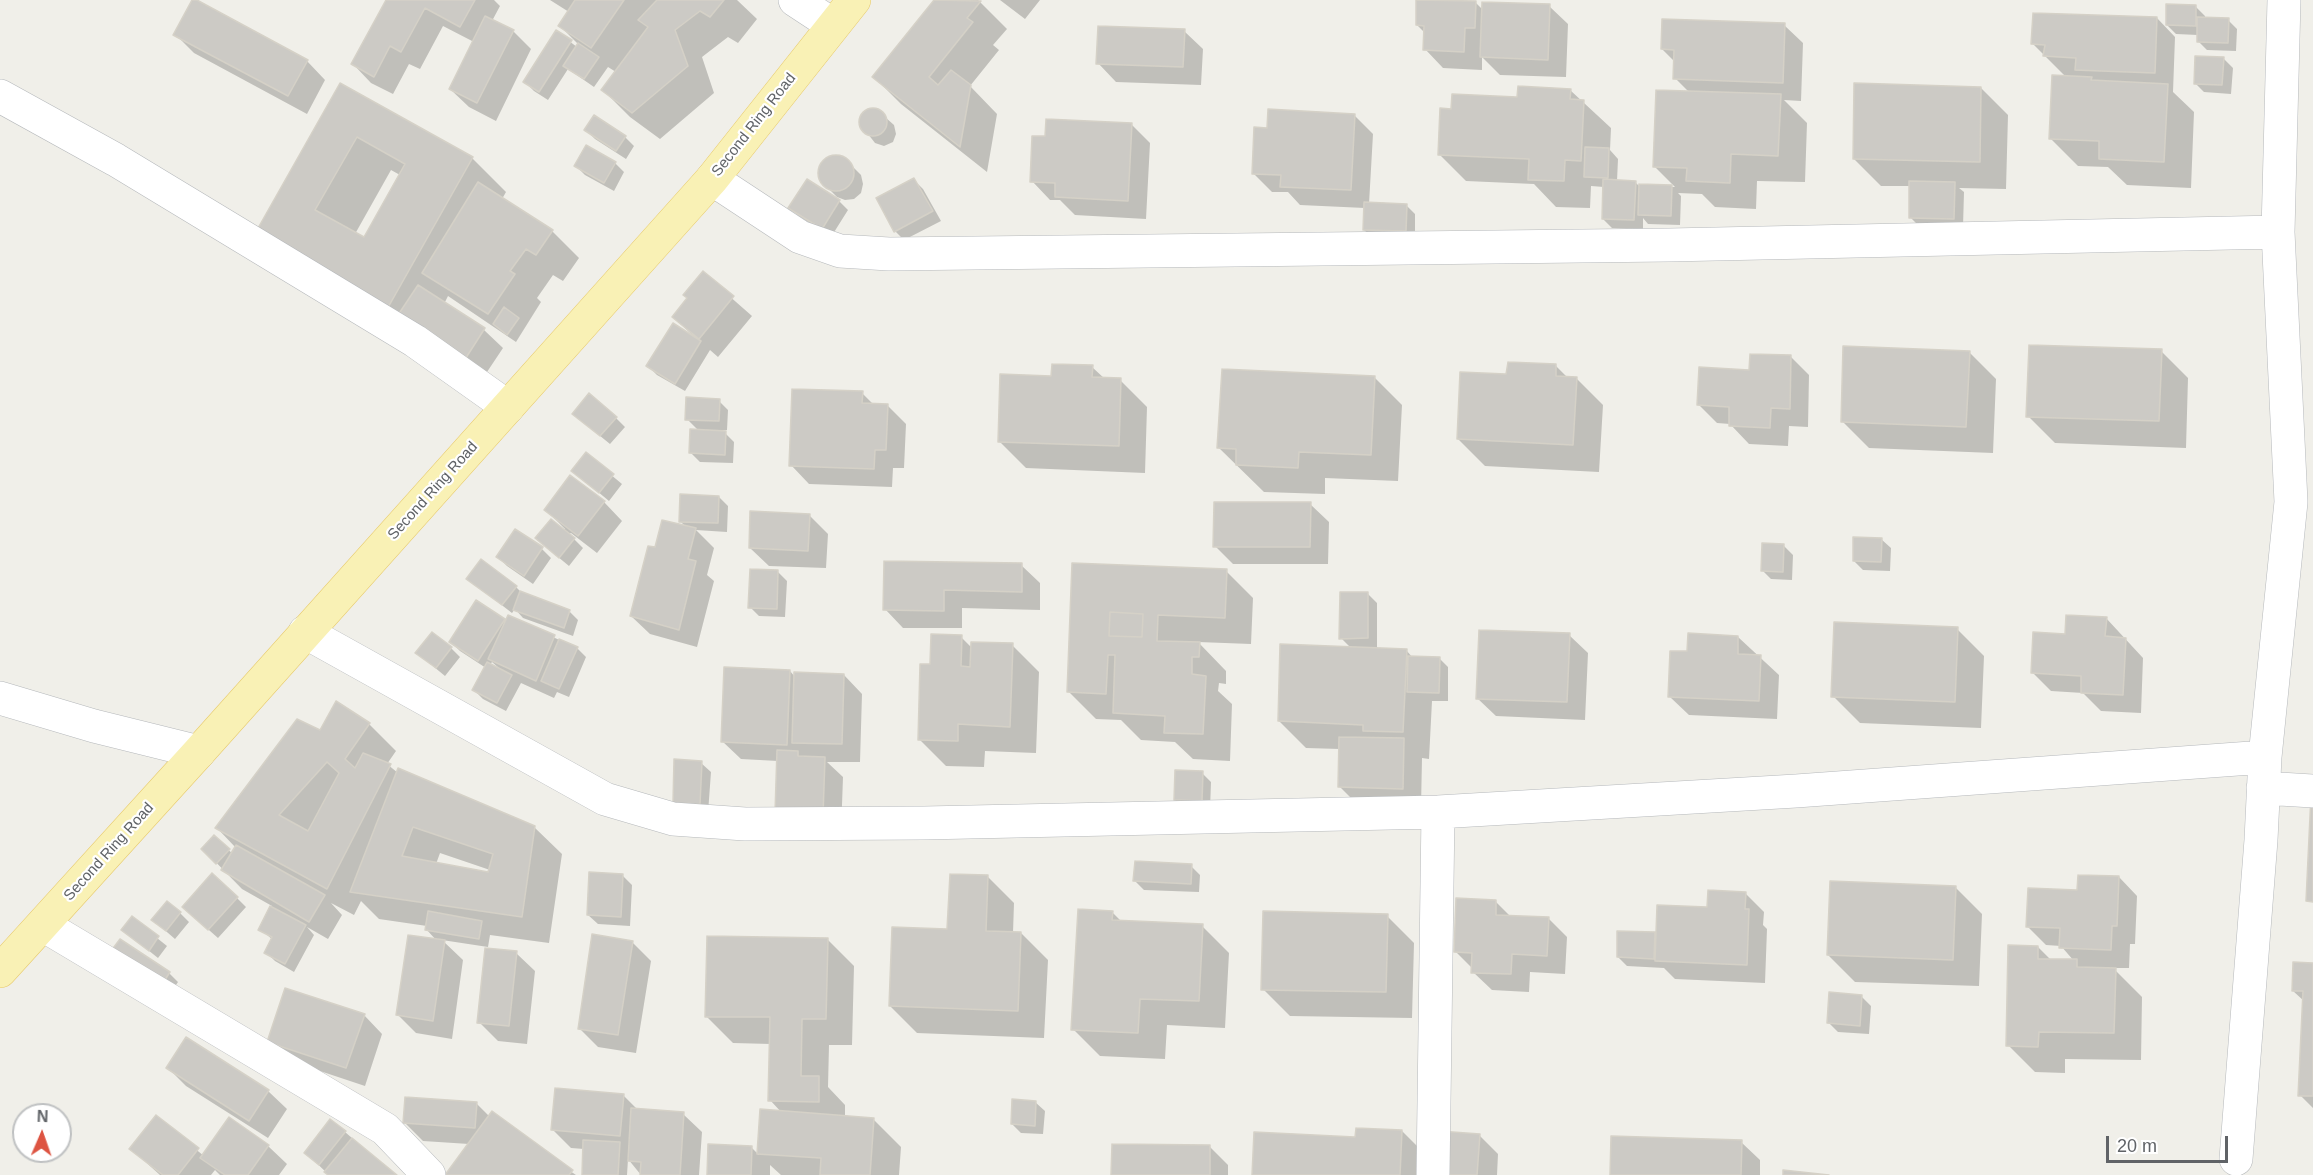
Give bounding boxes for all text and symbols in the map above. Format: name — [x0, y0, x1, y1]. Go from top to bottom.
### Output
street label: Second Ring Road — [708, 70, 800, 180]
street label: Second Ring Road — [384, 438, 482, 544]
street label: Second Ring Road — [60, 799, 158, 905]
north arrow — [12, 1103, 72, 1163]
text: N — [37, 1108, 49, 1125]
scale bar — [2109, 1124, 2230, 1162]
text: 20 m — [2117, 1136, 2157, 1156]

